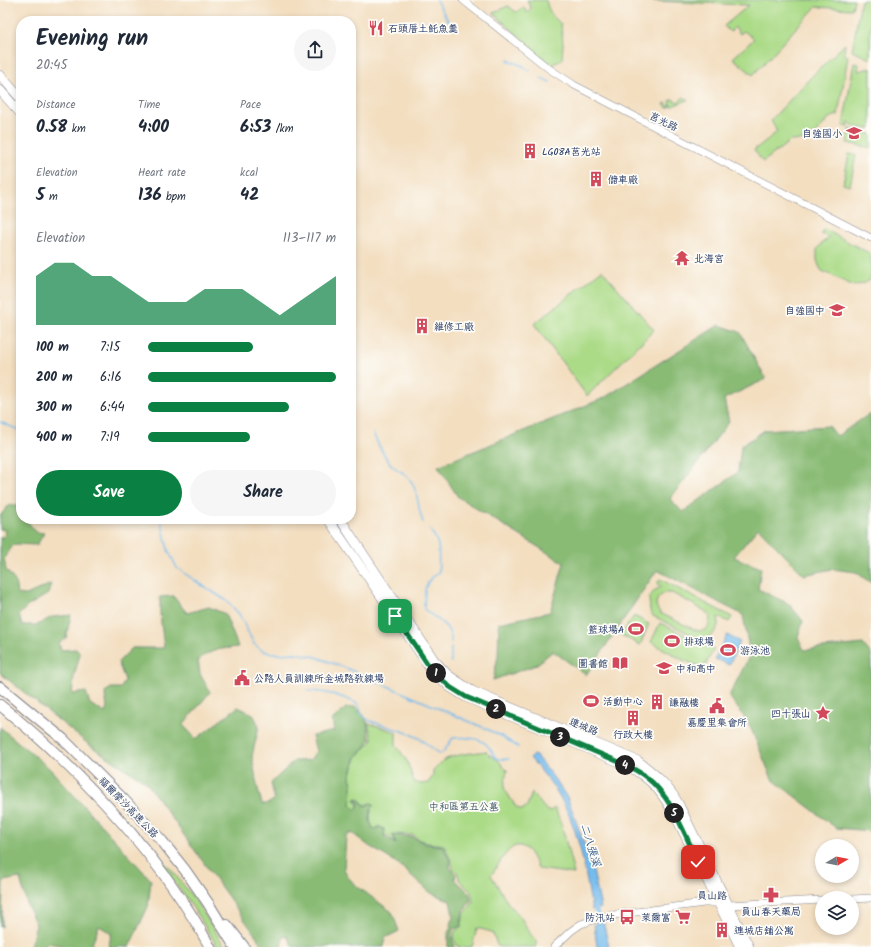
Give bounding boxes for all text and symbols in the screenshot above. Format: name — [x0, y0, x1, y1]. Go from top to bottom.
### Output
restaurant icon: 石頭厝土魠魚羹 — [367, 19, 385, 37]
place label: 石頭厝土魠魚羹 — [388, 21, 458, 37]
text: Evening run — [36, 22, 148, 57]
button: share — [294, 29, 336, 71]
text: 20:45 — [36, 55, 67, 76]
text: Distance — [36, 96, 76, 114]
text: Time — [138, 96, 160, 114]
text: Pace — [240, 96, 261, 114]
street label: 莒光路 — [647, 108, 681, 136]
text: 0.58 — [36, 114, 67, 141]
text: 4:00 — [138, 114, 169, 141]
text: 6:53 — [240, 114, 271, 141]
text: km — [67, 120, 86, 138]
text: /km — [271, 120, 294, 138]
school or university icon: 自強國小 — [845, 124, 863, 142]
place label: 自強國小 — [802, 126, 842, 142]
building icon: LG08A莒光站 — [521, 142, 539, 160]
place label: LG08A莒光站 — [542, 144, 601, 160]
text: Elevation — [36, 164, 78, 182]
text: Heart rate — [138, 164, 186, 182]
text: kcal — [240, 164, 258, 182]
building icon: 儲車廠 — [587, 170, 605, 188]
place label: 儲車廠 — [608, 172, 638, 188]
text: 5 — [36, 182, 45, 209]
text: 136 — [138, 182, 162, 209]
text: 42 — [240, 182, 259, 209]
text: m — [45, 188, 58, 206]
text: bpm — [162, 188, 186, 206]
text: Elevation — [36, 228, 85, 249]
text: 113–117 m — [283, 228, 336, 249]
temple icon: 北海宮 — [673, 249, 691, 267]
place label: 北海宮 — [694, 251, 724, 267]
school or university icon: 自強國中 — [828, 301, 846, 319]
place label: 自強國中 — [785, 303, 825, 319]
building icon: 維修工廠 — [413, 317, 431, 335]
place label: 維修工廠 — [434, 319, 474, 335]
text: 100 m — [36, 337, 69, 358]
text: 7:15 — [100, 337, 120, 358]
text: 200 m — [36, 367, 73, 388]
text: 6:16 — [100, 367, 122, 388]
text: 300 m — [36, 397, 72, 418]
text: 6:44 — [100, 397, 125, 418]
text: 400 m — [36, 427, 72, 448]
text: 7:19 — [100, 427, 120, 448]
button: Save — [36, 470, 182, 516]
button: Share — [190, 470, 336, 516]
pin — [378, 599, 412, 633]
icon: arrive — [384, 605, 406, 627]
sports icon: 籃球場A — [627, 620, 645, 638]
place label: 籃球場A — [588, 622, 624, 638]
sports icon: 排球場 — [663, 632, 681, 650]
place label: 排球場 — [684, 634, 714, 650]
sports icon: 游泳池 — [719, 641, 737, 659]
place label: 游泳池 — [740, 643, 770, 659]
library icon: 圖書館 — [611, 654, 629, 672]
place label: 圖書館 — [578, 656, 608, 672]
school or university icon: 中和高中 — [655, 659, 673, 677]
place label: 中和高中 — [676, 661, 716, 677]
pin: 1 — [426, 663, 446, 683]
text: 1 — [434, 664, 438, 682]
public building icon: 公路人員訓練所金城路教練場 — [233, 669, 251, 687]
place label: 公路人員訓練所金城路教練場 — [254, 671, 384, 687]
sports icon: 活動中心 — [582, 692, 600, 710]
building icon: 謙融樓 — [648, 693, 666, 711]
place label: 活動中心 — [603, 694, 643, 710]
place label: 謙融樓 — [669, 695, 699, 711]
public building icon: 嘉慶里集會所 — [708, 697, 726, 715]
pin: 2 — [486, 699, 506, 719]
text: 2 — [493, 700, 499, 718]
place icon: 四十張山 — [814, 704, 832, 722]
place label: 四十張山 — [771, 706, 811, 722]
building icon: 行政大樓 — [624, 709, 642, 727]
street label: 連城路 — [567, 714, 601, 740]
place label: 嘉慶里集會所 — [687, 715, 747, 731]
pin: 3 — [550, 727, 570, 747]
place label: 行政大樓 — [613, 727, 653, 743]
text: 3 — [557, 728, 563, 746]
pin: 4 — [615, 755, 635, 775]
text: 4 — [622, 756, 628, 774]
street label: 福爾摩沙高速公路 — [95, 773, 162, 842]
park label: 中和區第五公墓 — [429, 799, 499, 815]
pin: 5 — [664, 803, 684, 823]
text: 5 — [671, 804, 677, 822]
water label: 二八張溪 — [575, 822, 605, 870]
north arrow — [815, 839, 859, 883]
map controls — [815, 839, 859, 935]
pin — [681, 845, 715, 879]
icon: check — [687, 851, 709, 873]
pharmacy icon: 員山春天藥局 — [762, 886, 780, 904]
street label: 員山路 — [697, 888, 727, 904]
button: layers — [815, 891, 859, 935]
place label: 員山春天藥局 — [741, 904, 801, 920]
bus stop icon: 防汛站 — [618, 908, 636, 926]
supermarket icon: 萊爾富 — [674, 908, 692, 926]
place label: 防汛站 — [585, 910, 615, 926]
place label: 萊爾富 — [641, 910, 671, 926]
building icon: 連城店舖公寓 — [713, 921, 731, 939]
place label: 連城店舖公寓 — [734, 923, 794, 939]

